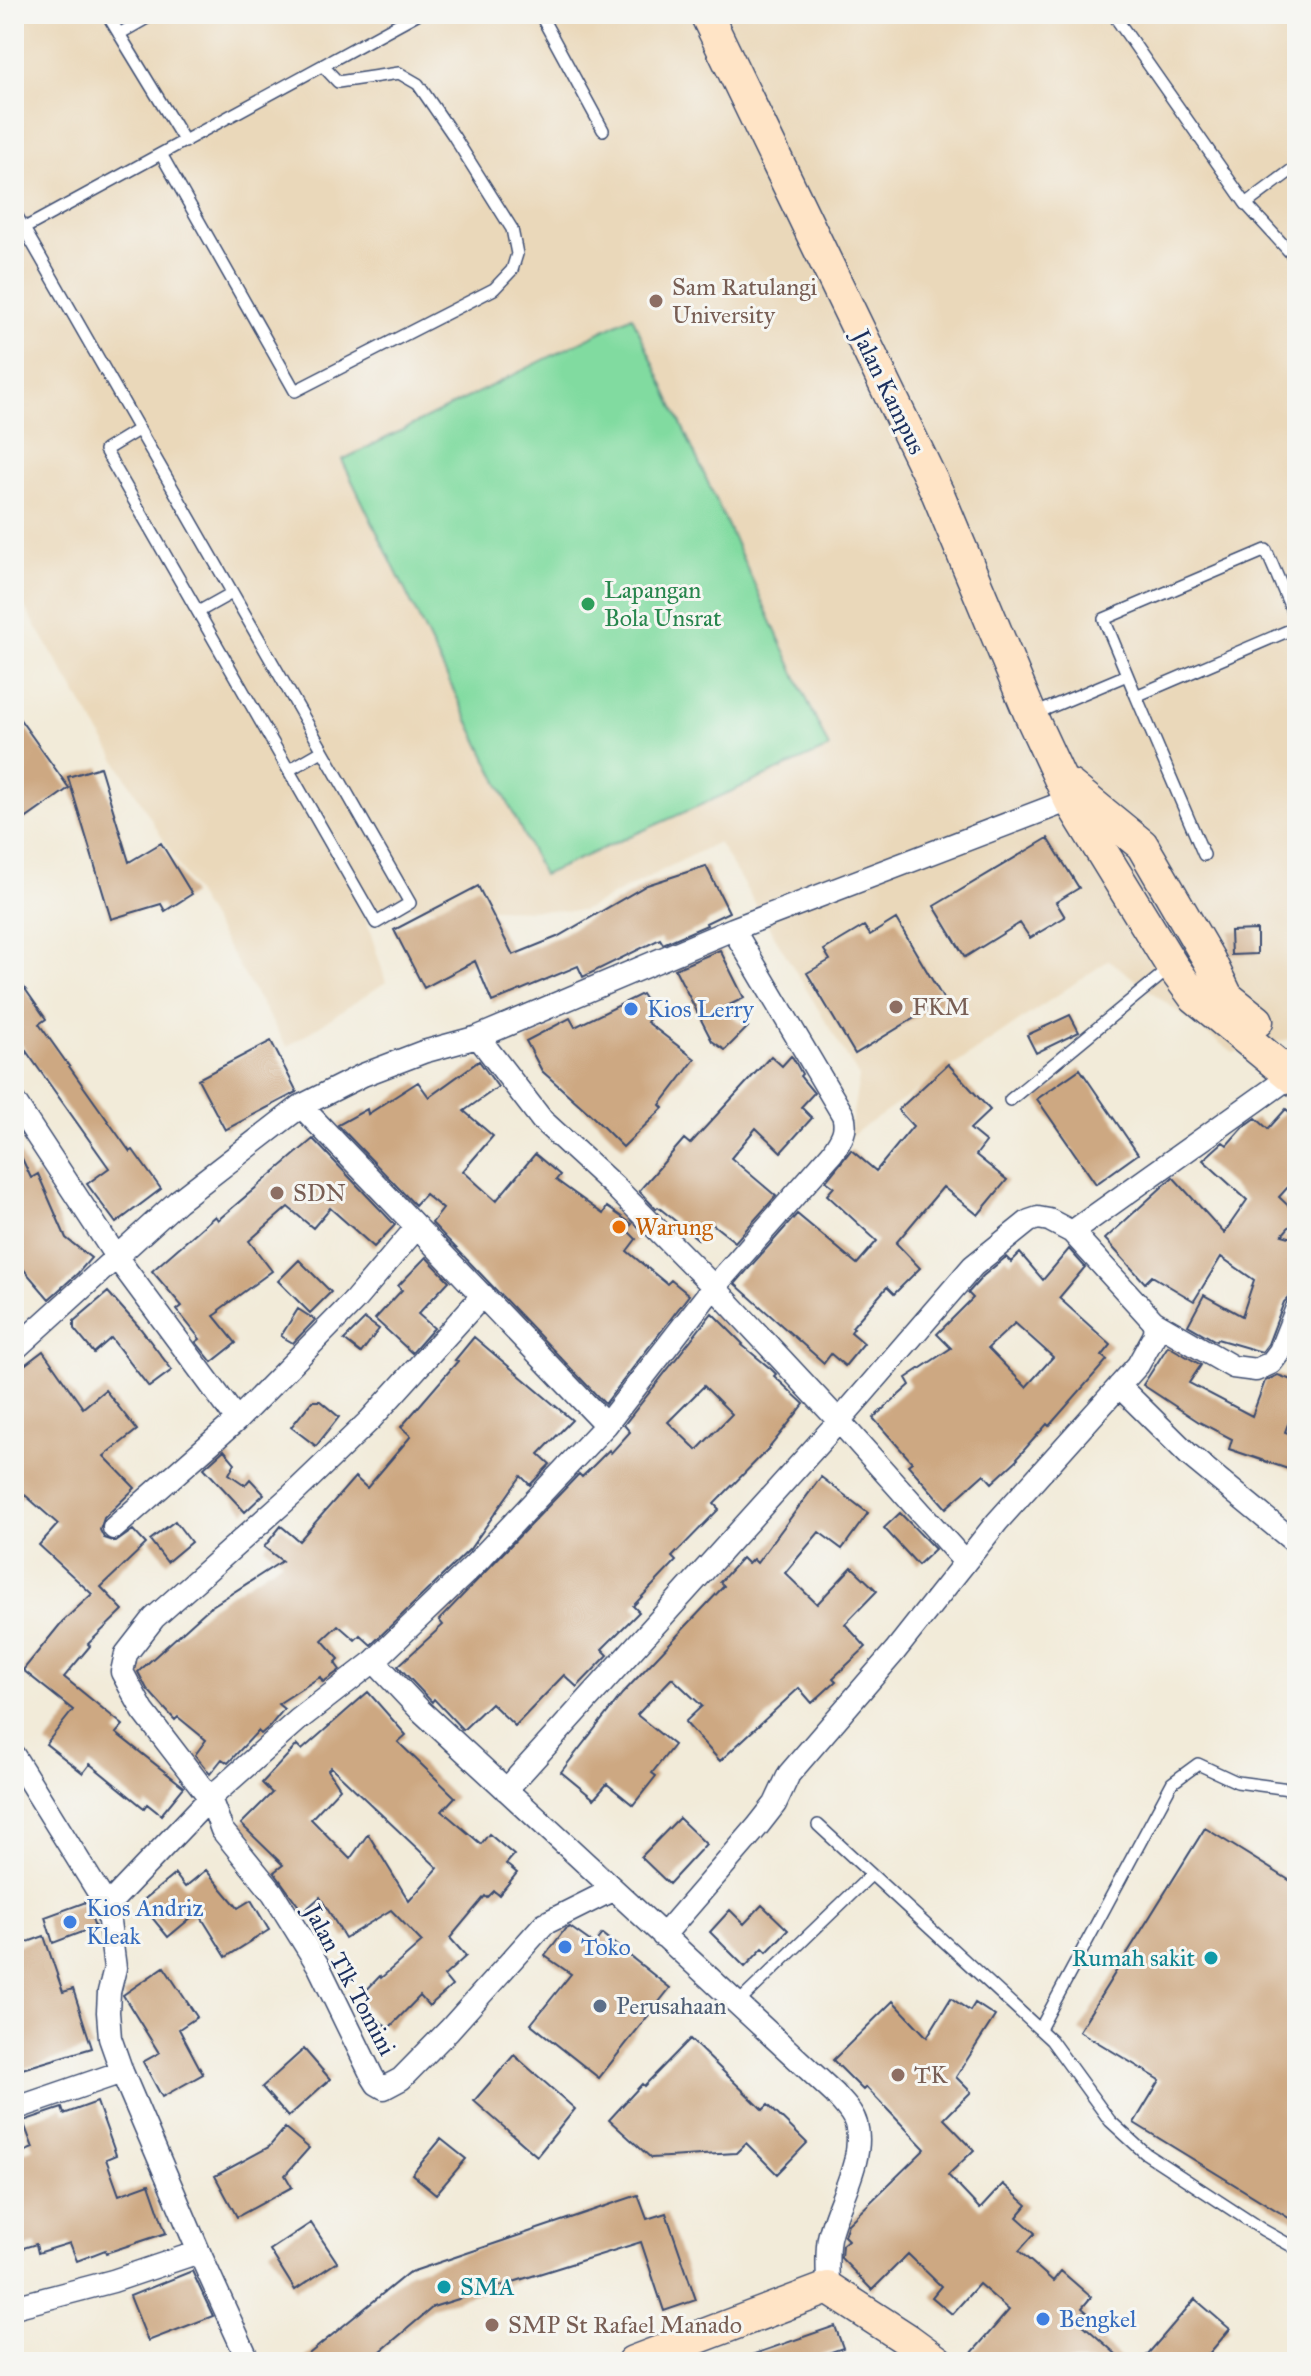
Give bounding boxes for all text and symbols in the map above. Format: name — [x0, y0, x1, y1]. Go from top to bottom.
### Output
place label: Sam Ratulangi University — [672, 272, 817, 330]
marker: Sam Ratulangi University — [647, 292, 665, 310]
street label: Jalan Kampus — [845, 322, 932, 459]
place label: Lapangan Bola Unsrat — [604, 575, 722, 633]
marker: Lapangan Bola Unsrat — [579, 595, 597, 613]
place label: FKM — [912, 992, 969, 1022]
place label: Kios Lerry — [647, 994, 754, 1024]
marker: FKM — [887, 998, 905, 1016]
marker: Kios Lerry — [622, 1000, 640, 1018]
place label: SDN — [293, 1178, 346, 1208]
marker: SDN — [268, 1184, 286, 1202]
place label: Warung — [635, 1212, 714, 1242]
marker: Warung — [610, 1218, 628, 1236]
place label: Kios Andriz Kleak — [86, 1893, 204, 1951]
street label: Jalan Tlk Tomini — [296, 1897, 402, 2061]
marker: Kios Andriz Kleak — [61, 1913, 79, 1931]
place label: Toko — [581, 1932, 631, 1962]
marker: Toko — [556, 1938, 574, 1956]
place label: Rumah sakit — [1072, 1943, 1196, 1973]
marker: Rumah sakit — [1202, 1949, 1220, 1967]
place label: Perusahaan — [616, 1991, 727, 2021]
marker: Perusahaan — [591, 1997, 609, 2015]
place label: TK — [914, 2060, 948, 2090]
marker: TK — [889, 2066, 907, 2084]
place label: SMA — [460, 2272, 515, 2302]
marker: SMA — [435, 2278, 453, 2296]
place label: Bengkel — [1059, 2304, 1137, 2334]
place label: SMP St Rafael Manado — [508, 2310, 742, 2340]
marker: Bengkel — [1034, 2310, 1052, 2328]
marker: SMP St Rafael Manado — [483, 2316, 501, 2334]

